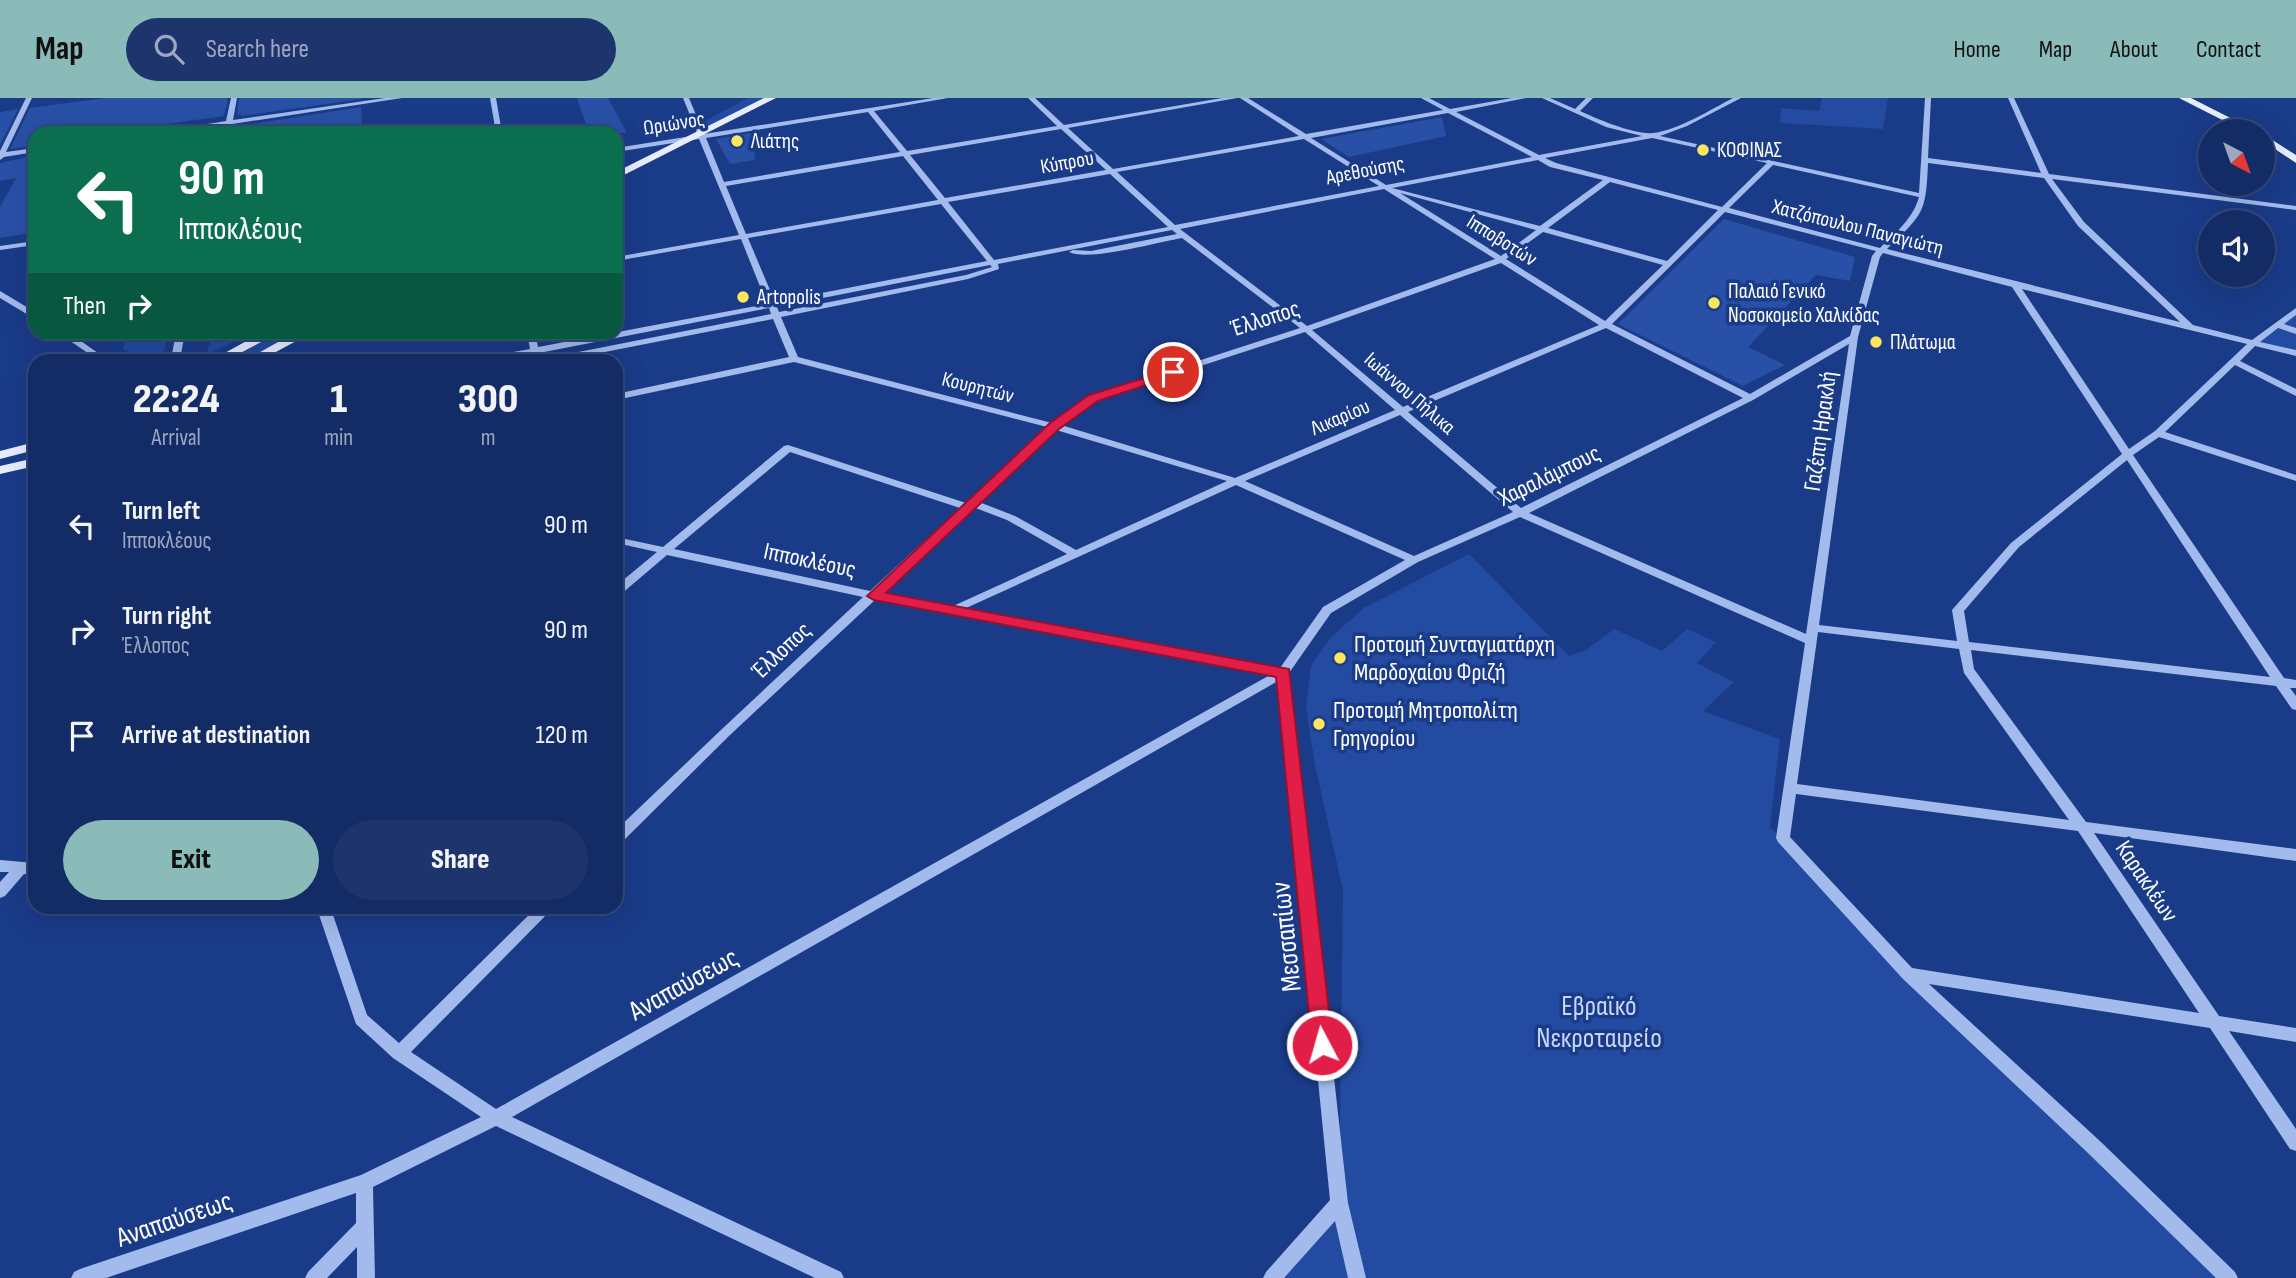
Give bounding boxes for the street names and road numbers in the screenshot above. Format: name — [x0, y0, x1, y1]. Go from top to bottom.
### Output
street label: Ωριώνος — [642, 106, 707, 141]
street label: Κύπρου — [1038, 145, 1096, 179]
street label: Αρεθούσης — [1323, 151, 1406, 191]
street label: Χατζόπουλου Παναγιώτη — [1769, 194, 1946, 261]
street label: Ιπποβοτών — [1462, 209, 1541, 272]
street label: Έλλοπος — [1226, 294, 1303, 344]
street label: Ιωάννου Πήλικα — [1359, 347, 1461, 440]
street label: Κουρητών — [939, 366, 1016, 408]
street label: Γαζέπη Ηρακλή — [1798, 369, 1843, 493]
street label: Λικαρίου — [1306, 394, 1374, 441]
street label: Χαραλάμπους — [1493, 438, 1605, 513]
street label: Ιπποκλέους — [761, 537, 859, 584]
street label: Έλλοπος — [745, 616, 817, 686]
street label: Καρακλέων — [2109, 835, 2184, 927]
street label: Μεσσαπίων — [1264, 880, 1309, 993]
street label: Αναπαύσεως — [622, 941, 744, 1028]
street label: Αναπαύσεως — [111, 1184, 237, 1255]

